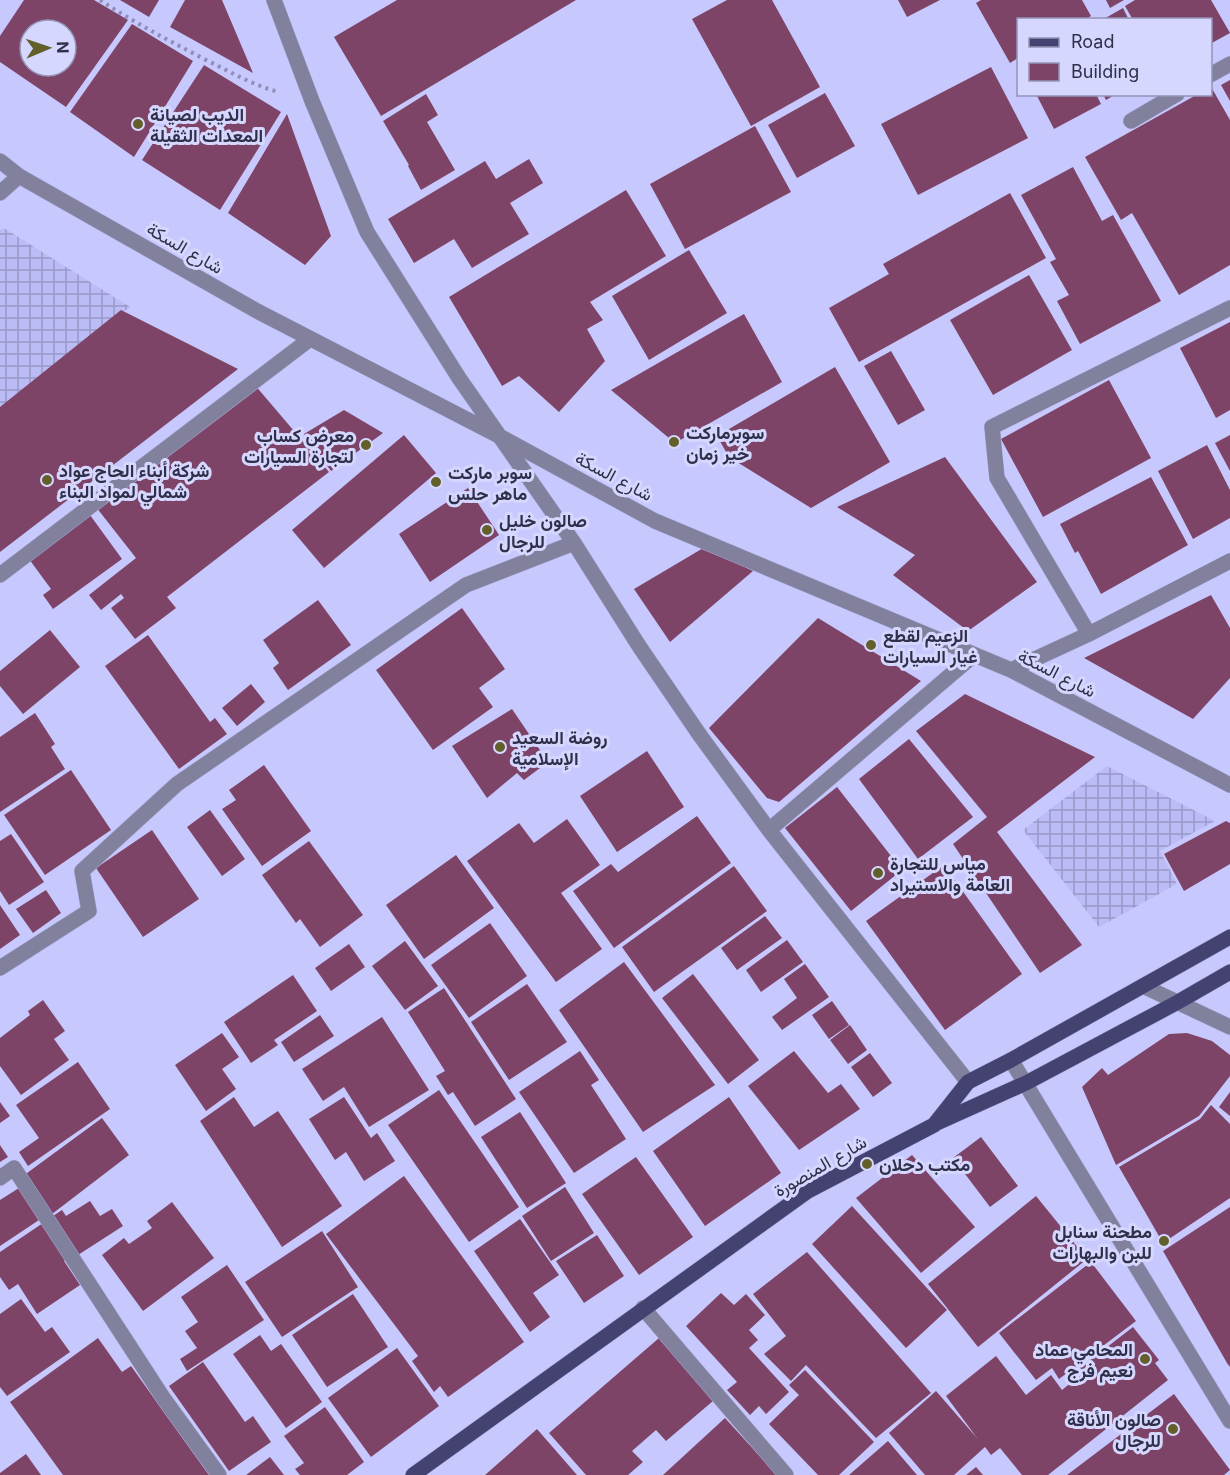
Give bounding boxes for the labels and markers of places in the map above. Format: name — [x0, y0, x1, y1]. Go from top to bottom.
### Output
place label: الديب لصيانة المعدات الثقيلة — [150, 104, 263, 147]
marker: الديب لصيانة المعدات الثقيلة — [131, 117, 145, 131]
place label: سوبرماركت خير زمان — [686, 422, 764, 465]
place label: معرض كساب لتجارة السيارات — [244, 425, 354, 468]
marker: سوبرماركت خير زمان — [667, 435, 681, 449]
marker: معرض كساب لتجارة السيارات — [359, 438, 373, 452]
place label: شركة أبناء الحاج عواد شمالي لمواد البناء — [59, 460, 209, 507]
place label: سوبر ماركت ماهر حلس — [448, 462, 532, 505]
marker: شركة أبناء الحاج عواد شمالي لمواد البناء — [40, 473, 54, 487]
marker: سوبر ماركت ماهر حلس — [429, 475, 443, 489]
place label: صالون خليل للرجال — [499, 510, 587, 553]
marker: صالون خليل للرجال — [480, 523, 494, 537]
place label: الزعيم لقطع غيار السيارات — [883, 625, 978, 668]
marker: الزعيم لقطع غيار السيارات — [864, 638, 878, 652]
place label: روضة السعيد الإسلامية — [512, 727, 608, 771]
marker: روضة السعيد الإسلامية — [493, 740, 507, 754]
place label: مياس للتجارة العامة والاستيراد — [890, 853, 1010, 896]
marker: مياس للتجارة العامة والاستيراد — [871, 866, 885, 880]
place label: مكتب دحلان — [879, 1154, 971, 1176]
marker: مكتب دحلان — [860, 1157, 874, 1171]
place label: مطحنة سنابل للبن والبهارات — [1053, 1221, 1152, 1264]
marker: مطحنة سنابل للبن والبهارات — [1157, 1234, 1171, 1248]
place label: المحامي عماد نعيم فرج — [1035, 1339, 1133, 1383]
marker: المحامي عماد نعيم فرج — [1138, 1352, 1152, 1366]
place label: صالون الأناقة للرجال — [1067, 1409, 1161, 1452]
marker: صالون الأناقة للرجال — [1166, 1422, 1180, 1436]

